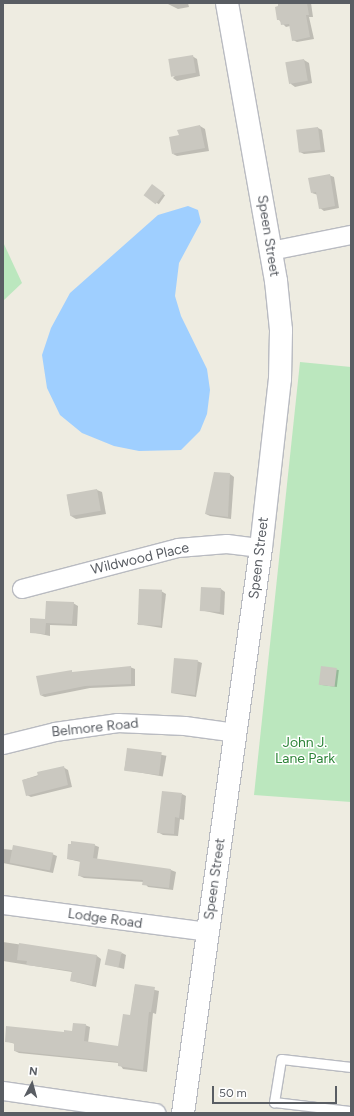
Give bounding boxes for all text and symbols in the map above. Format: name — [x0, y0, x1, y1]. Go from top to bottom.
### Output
street label: Speen Street — [253, 194, 283, 278]
street label: Speen Street — [246, 516, 272, 600]
street label: Wildwood Place — [89, 540, 191, 578]
street label: Belmore Road — [51, 715, 139, 741]
park label: John J. Lane Park — [275, 735, 335, 768]
street label: Speen Street — [201, 837, 229, 921]
street label: Lodge Road — [67, 905, 143, 933]
north arrow — [12, 1064, 52, 1104]
text: N — [28, 1065, 38, 1078]
scale bar — [214, 1078, 339, 1104]
text: 50 m — [219, 1086, 247, 1100]

